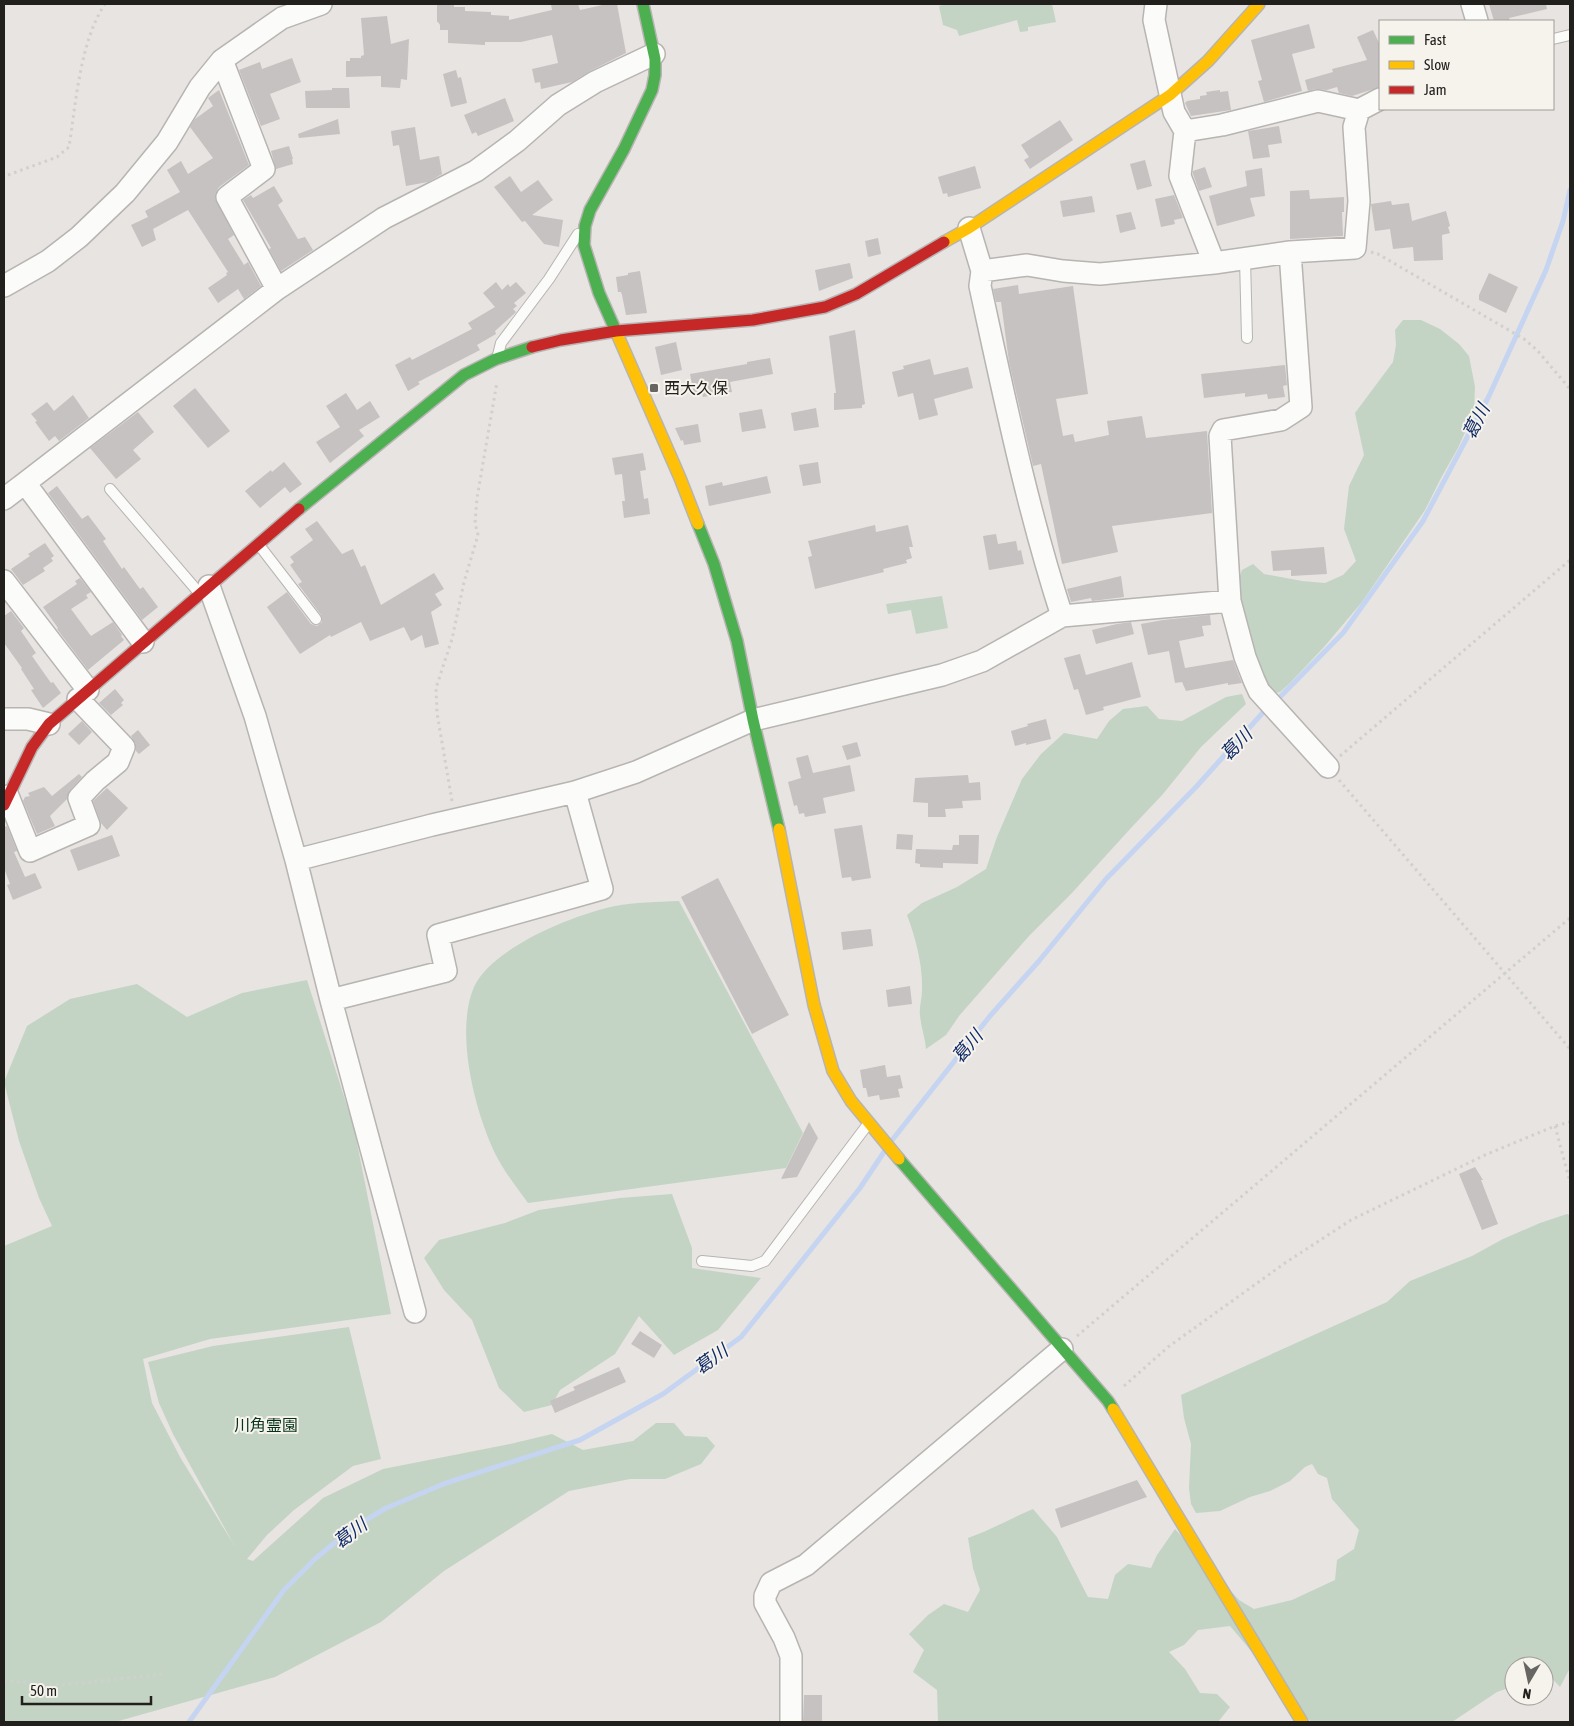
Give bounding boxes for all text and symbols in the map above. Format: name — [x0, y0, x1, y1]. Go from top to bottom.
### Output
legend — [1379, 20, 1554, 110]
text: Fast — [1424, 31, 1446, 48]
text: Slow — [1424, 56, 1450, 73]
text: Jam — [1424, 81, 1447, 98]
place label: 西大久保 — [664, 379, 728, 397]
marker: 西大久保 — [648, 382, 660, 394]
water label: 葛川 — [1458, 398, 1494, 442]
water label: 葛川 — [1216, 722, 1257, 764]
water label: 葛川 — [947, 1024, 988, 1067]
water label: 葛川 — [690, 1339, 733, 1378]
park label: 川角霊園 — [234, 1416, 298, 1434]
water label: 葛川 — [329, 1513, 372, 1552]
north arrow — [1504, 1656, 1554, 1706]
scale bar — [22, 1674, 151, 1706]
text: 50 m — [30, 1682, 57, 1699]
text: N — [1522, 1685, 1532, 1702]

